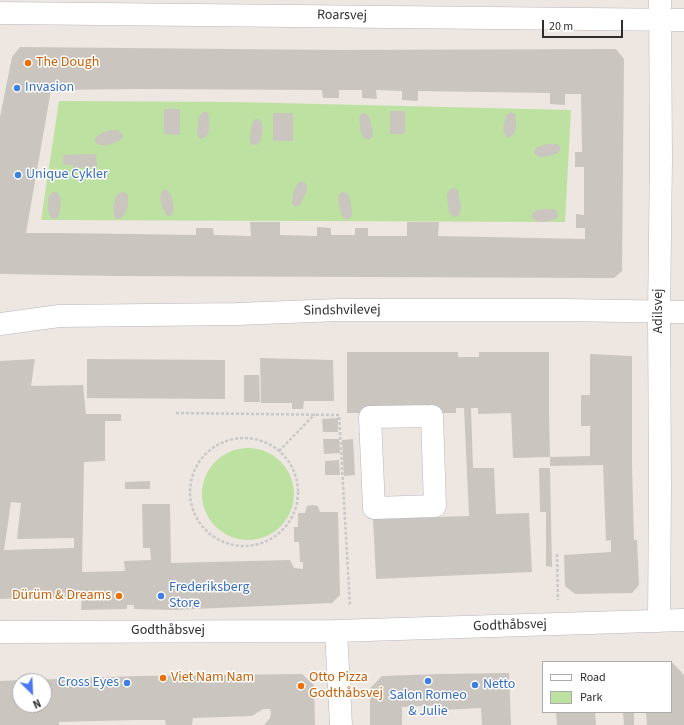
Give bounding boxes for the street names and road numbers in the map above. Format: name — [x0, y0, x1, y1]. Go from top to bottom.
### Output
street label: Roarsvej — [317, 7, 367, 25]
street label: Adilsvej — [651, 288, 667, 334]
street label: Sindshvilevej — [303, 302, 381, 320]
street label: Godthåbsvej — [473, 616, 547, 636]
street label: Godthåbsvej — [131, 623, 205, 639]

